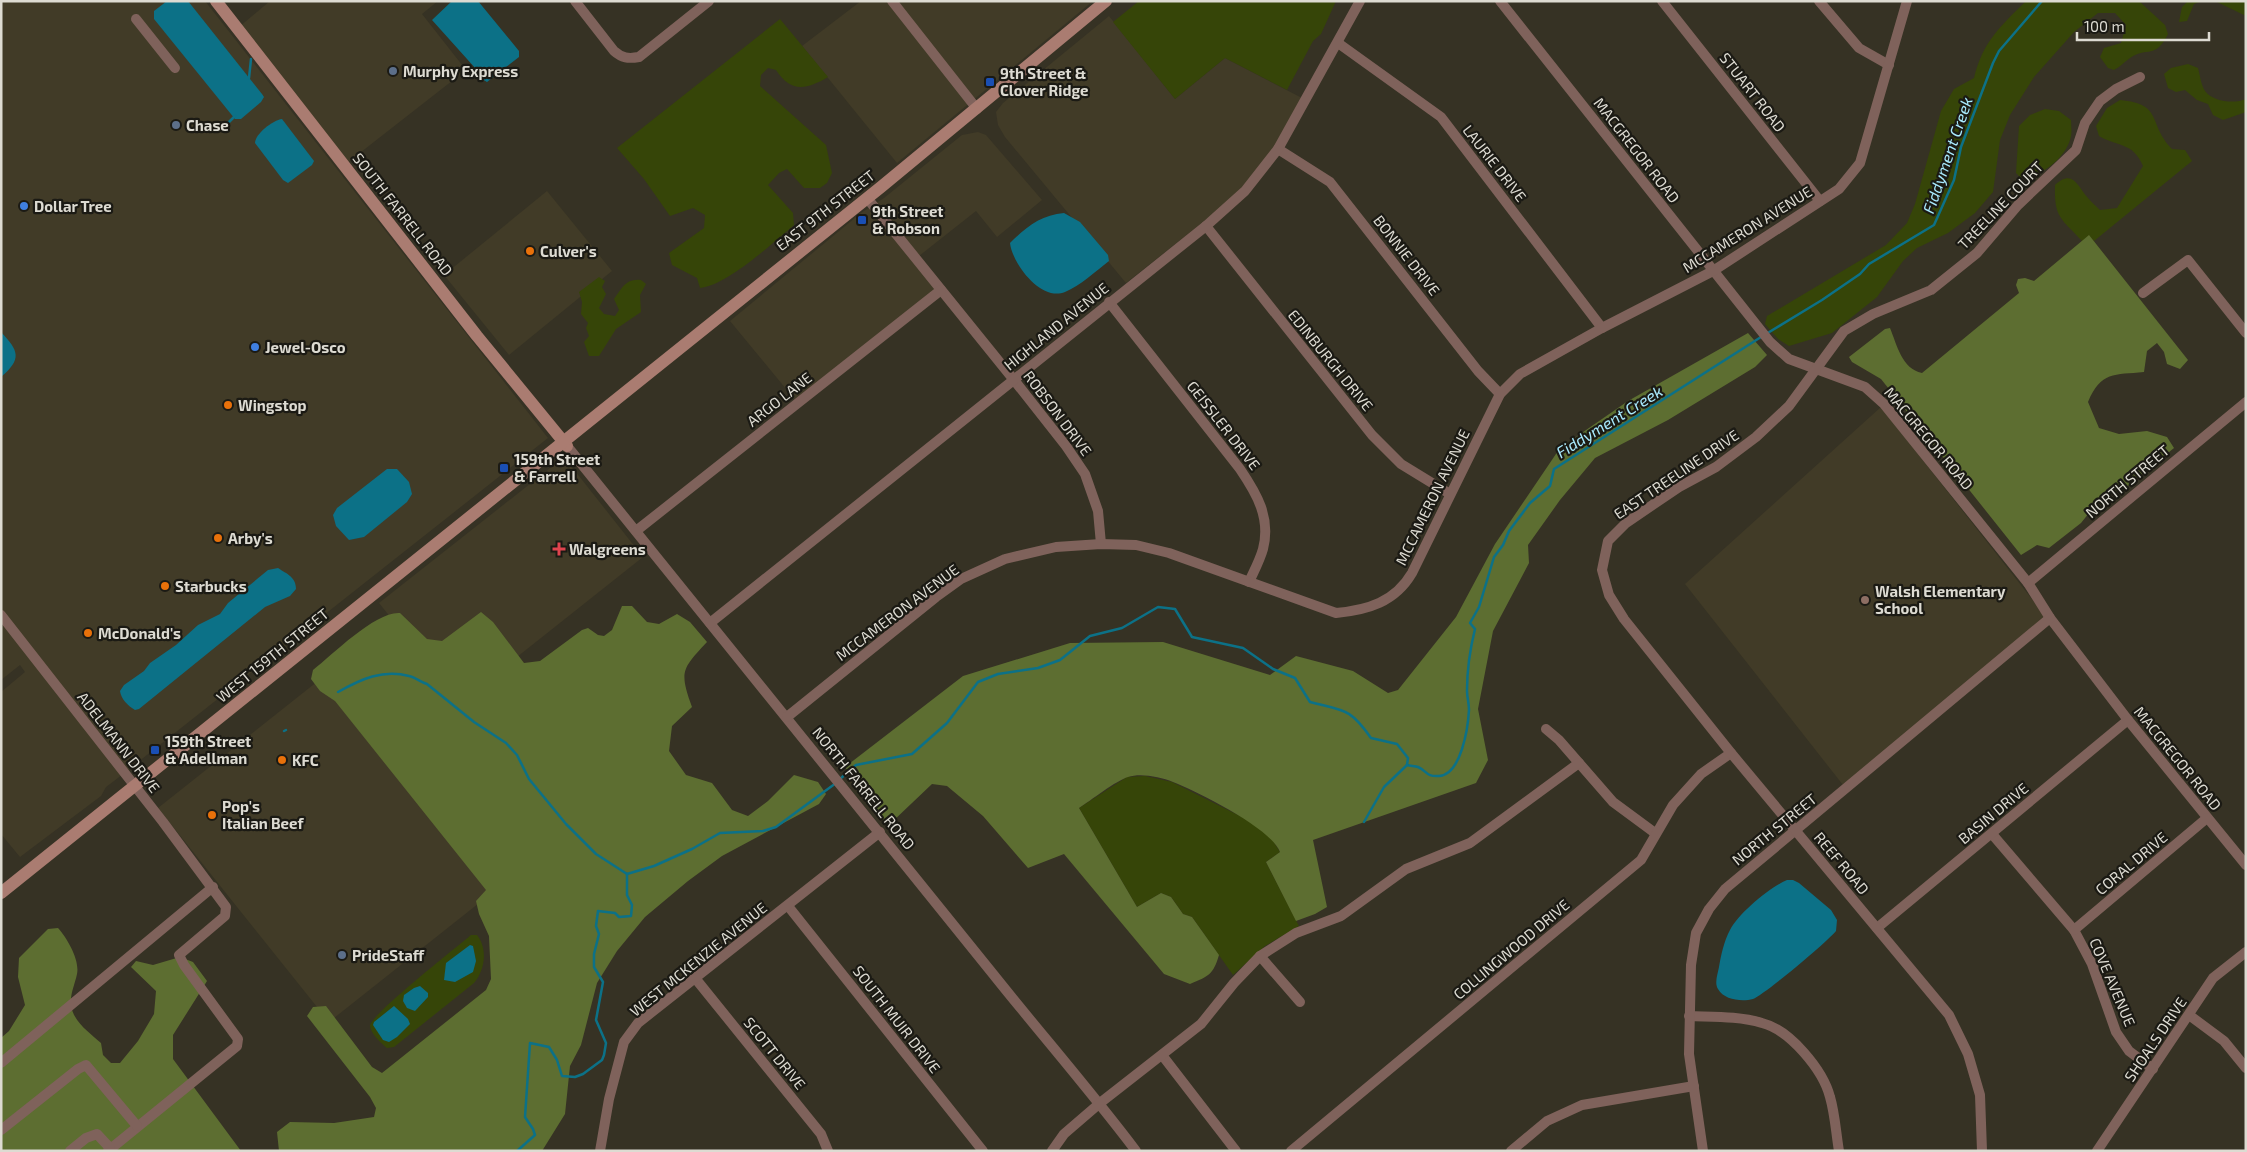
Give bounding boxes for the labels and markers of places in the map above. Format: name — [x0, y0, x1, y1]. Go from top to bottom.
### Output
place label: Murphy Express — [403, 62, 518, 81]
place label: 9th Street & Clover Ridge — [1000, 64, 1089, 99]
marker: Murphy Express — [387, 65, 399, 77]
marker: 9th Street & Clover Ridge — [984, 76, 996, 88]
place label: Chase — [186, 116, 229, 134]
marker: Chase — [170, 119, 182, 131]
place label: Dollar Tree — [34, 197, 112, 215]
marker: Dollar Tree — [18, 200, 30, 212]
place label: 9th Street & Robson — [872, 202, 944, 237]
marker: 9th Street & Robson — [856, 214, 868, 226]
place label: Culver's — [540, 242, 597, 260]
marker: Culver's — [524, 245, 536, 257]
place label: Jewel-Osco — [265, 338, 346, 356]
marker: Jewel-Osco — [249, 341, 261, 353]
place label: Wingstop — [238, 396, 306, 414]
marker: Wingstop — [222, 399, 234, 411]
place label: 159th Street & Farrell — [514, 450, 600, 485]
marker: 159th Street & Farrell — [498, 462, 510, 474]
place label: Arby's — [228, 529, 273, 548]
marker: Arby's — [212, 532, 224, 544]
place label: Walgreens — [569, 540, 646, 558]
marker: Walgreens — [553, 543, 565, 555]
place label: Starbucks — [175, 577, 247, 595]
marker: Starbucks — [159, 580, 171, 592]
place label: Walsh Elementary School — [1875, 582, 2006, 617]
marker: Walsh Elementary School — [1859, 594, 1871, 606]
place label: McDonald's — [98, 624, 181, 642]
marker: McDonald's — [82, 627, 94, 639]
place label: 159th Street & Adellman — [165, 732, 251, 767]
marker: 159th Street & Adellman — [149, 744, 161, 756]
place label: KFC — [292, 751, 319, 769]
marker: KFC — [276, 754, 288, 766]
place label: Pop's Italian Beef — [222, 797, 304, 832]
marker: Pop's Italian Beef — [206, 809, 218, 821]
place label: PrideStaff — [352, 946, 425, 964]
marker: PrideStaff — [336, 949, 348, 961]

